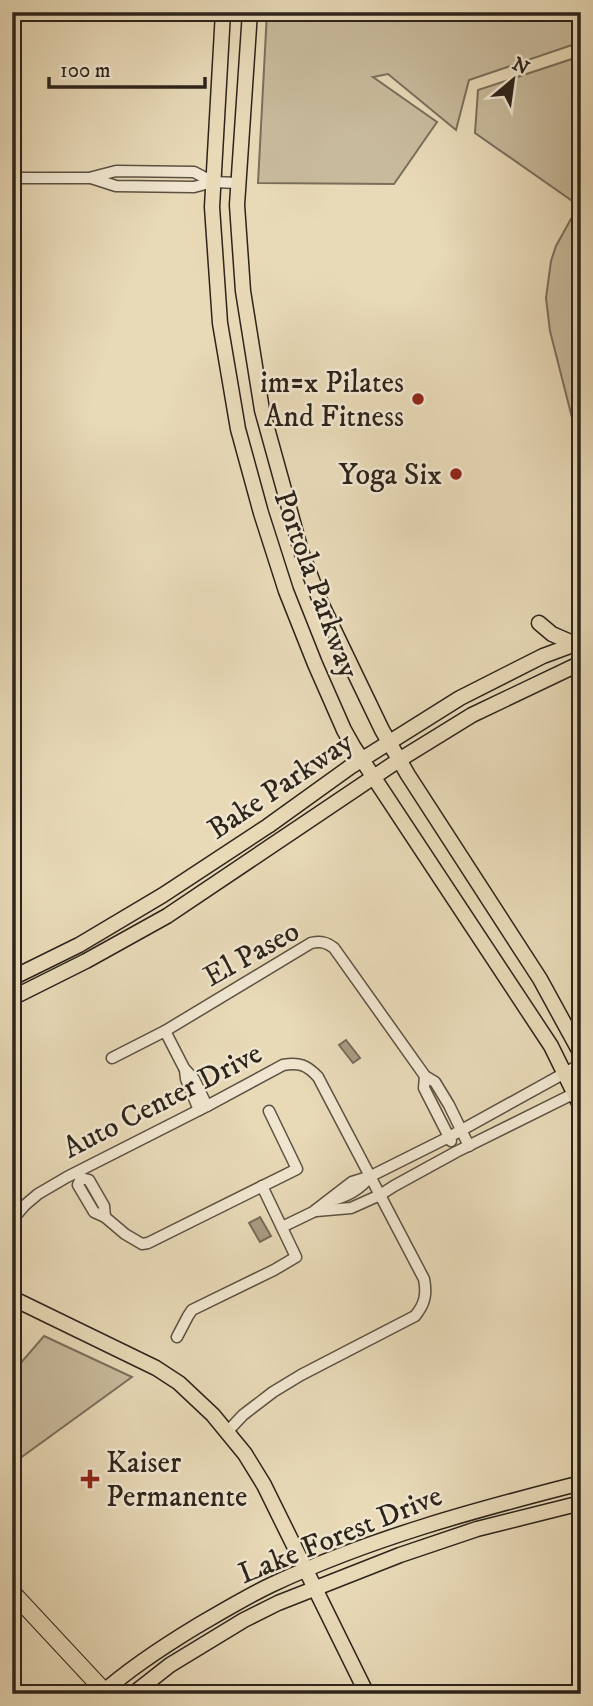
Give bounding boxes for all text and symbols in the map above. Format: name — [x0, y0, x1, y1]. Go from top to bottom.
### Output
scale bar — [49, 46, 205, 90]
north arrow — [477, 46, 548, 116]
text: N — [508, 53, 533, 80]
text: 100 m — [60, 58, 111, 84]
place label: im=x Pilates And Fitness — [260, 365, 404, 436]
marker: im=x Pilates And Fitness — [410, 391, 426, 407]
place label: Yoga Six — [338, 457, 442, 494]
marker: Yoga Six — [448, 466, 464, 482]
street label: Portola Parkway — [265, 486, 367, 684]
street label: Bake Parkway — [201, 724, 361, 848]
street label: El Paseo — [197, 913, 306, 996]
street label: Auto Center Drive — [57, 1035, 268, 1167]
place label: Kaiser Permanente — [106, 1445, 247, 1516]
marker: Kaiser Permanente — [80, 1469, 100, 1489]
street label: Lake Forest Drive — [233, 1478, 448, 1593]

